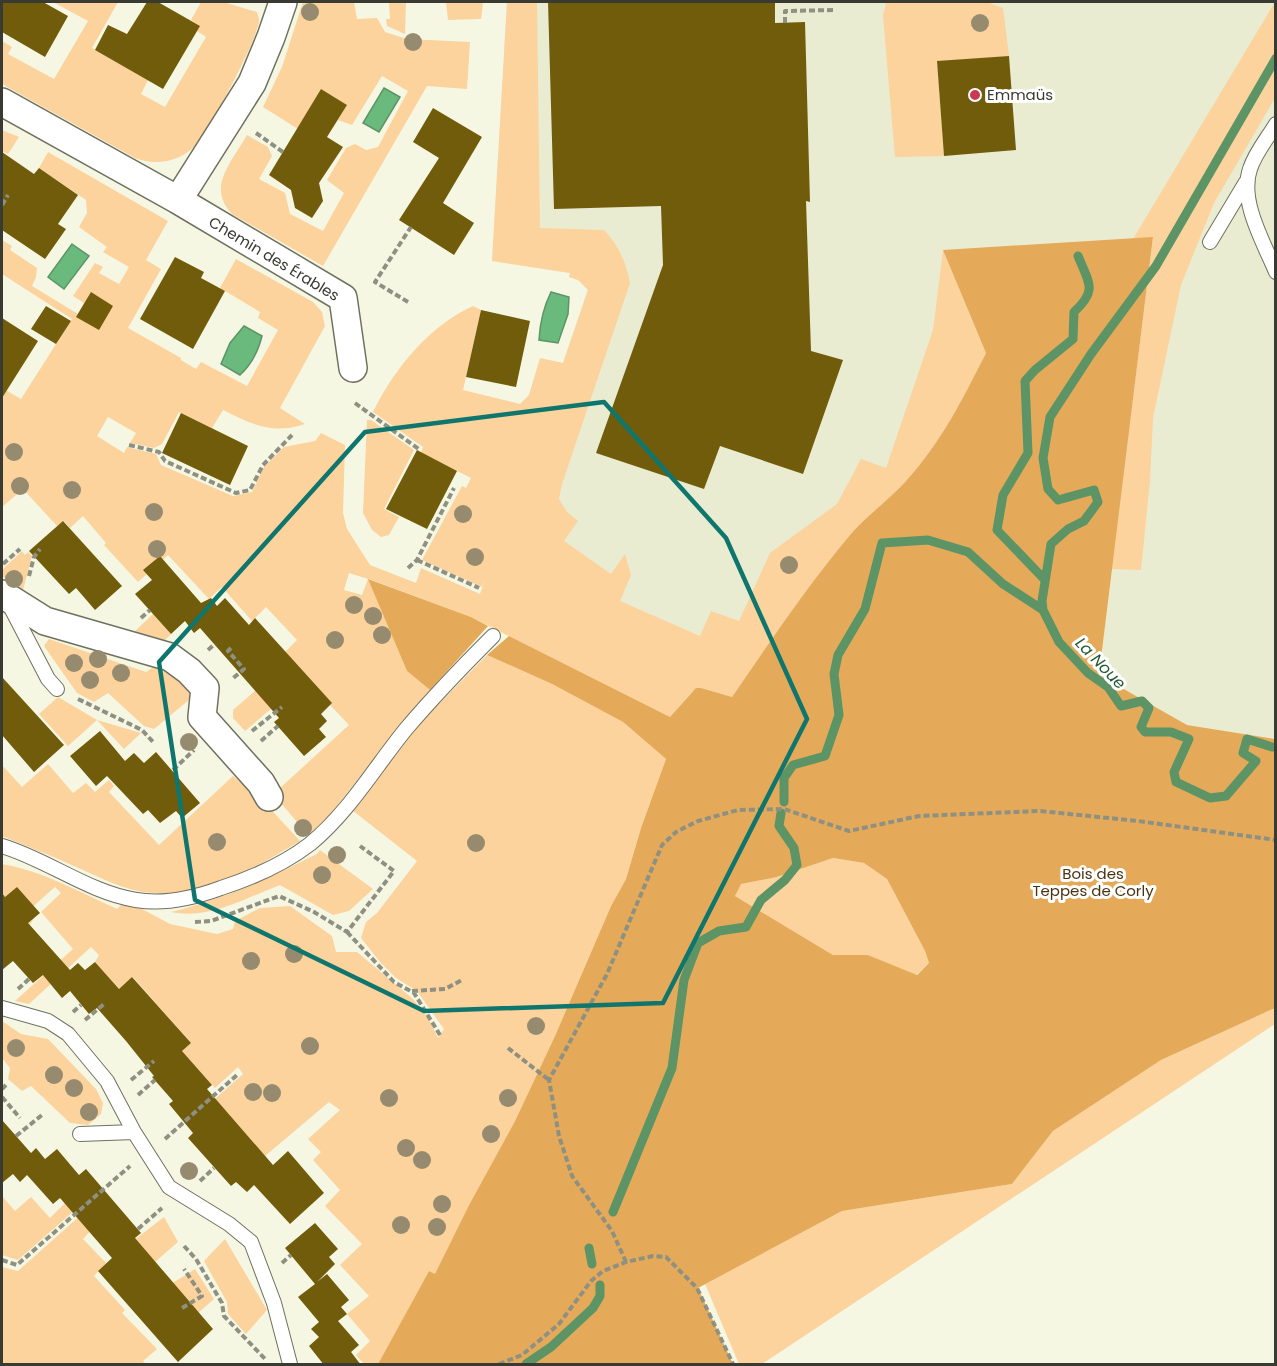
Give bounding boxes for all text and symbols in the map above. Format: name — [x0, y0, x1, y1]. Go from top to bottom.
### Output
place label: Emmaüs — [987, 84, 1053, 105]
marker: Emmaüs — [968, 88, 982, 102]
street label: Chemin des Érables — [205, 211, 344, 306]
water label: La Noue — [1070, 632, 1131, 694]
park label: Bois des Teppes de Corly — [1032, 863, 1154, 901]

